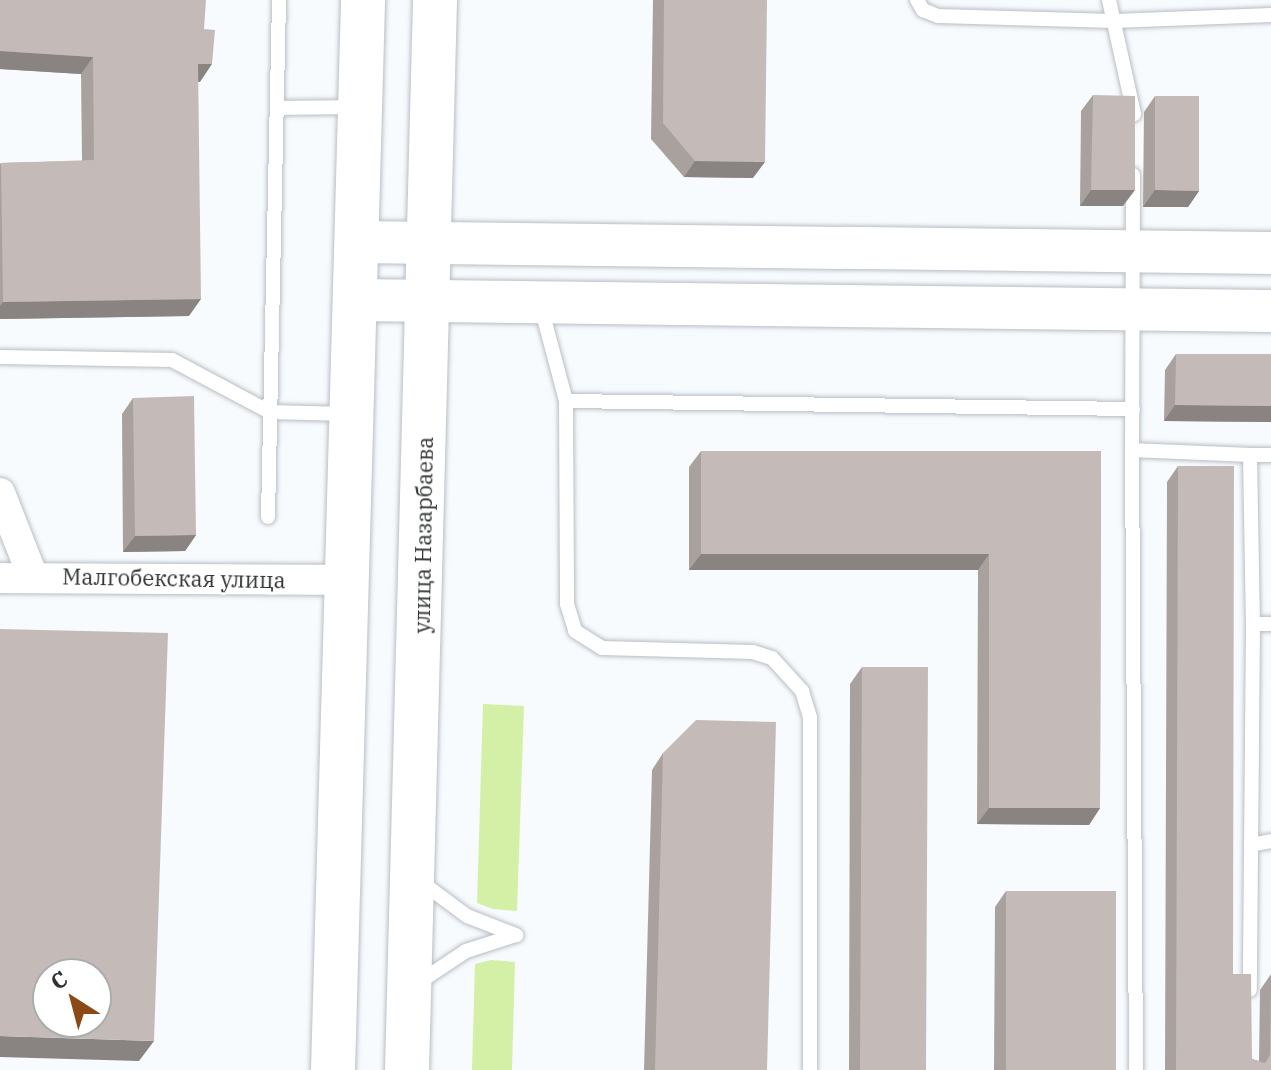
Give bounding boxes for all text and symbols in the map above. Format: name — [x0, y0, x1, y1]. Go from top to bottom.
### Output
street label: улица Назарбаева — [408, 436, 438, 634]
street label: Малгобекская улица — [62, 563, 286, 593]
north arrow — [32, 958, 112, 1038]
text: С — [44, 964, 73, 996]

